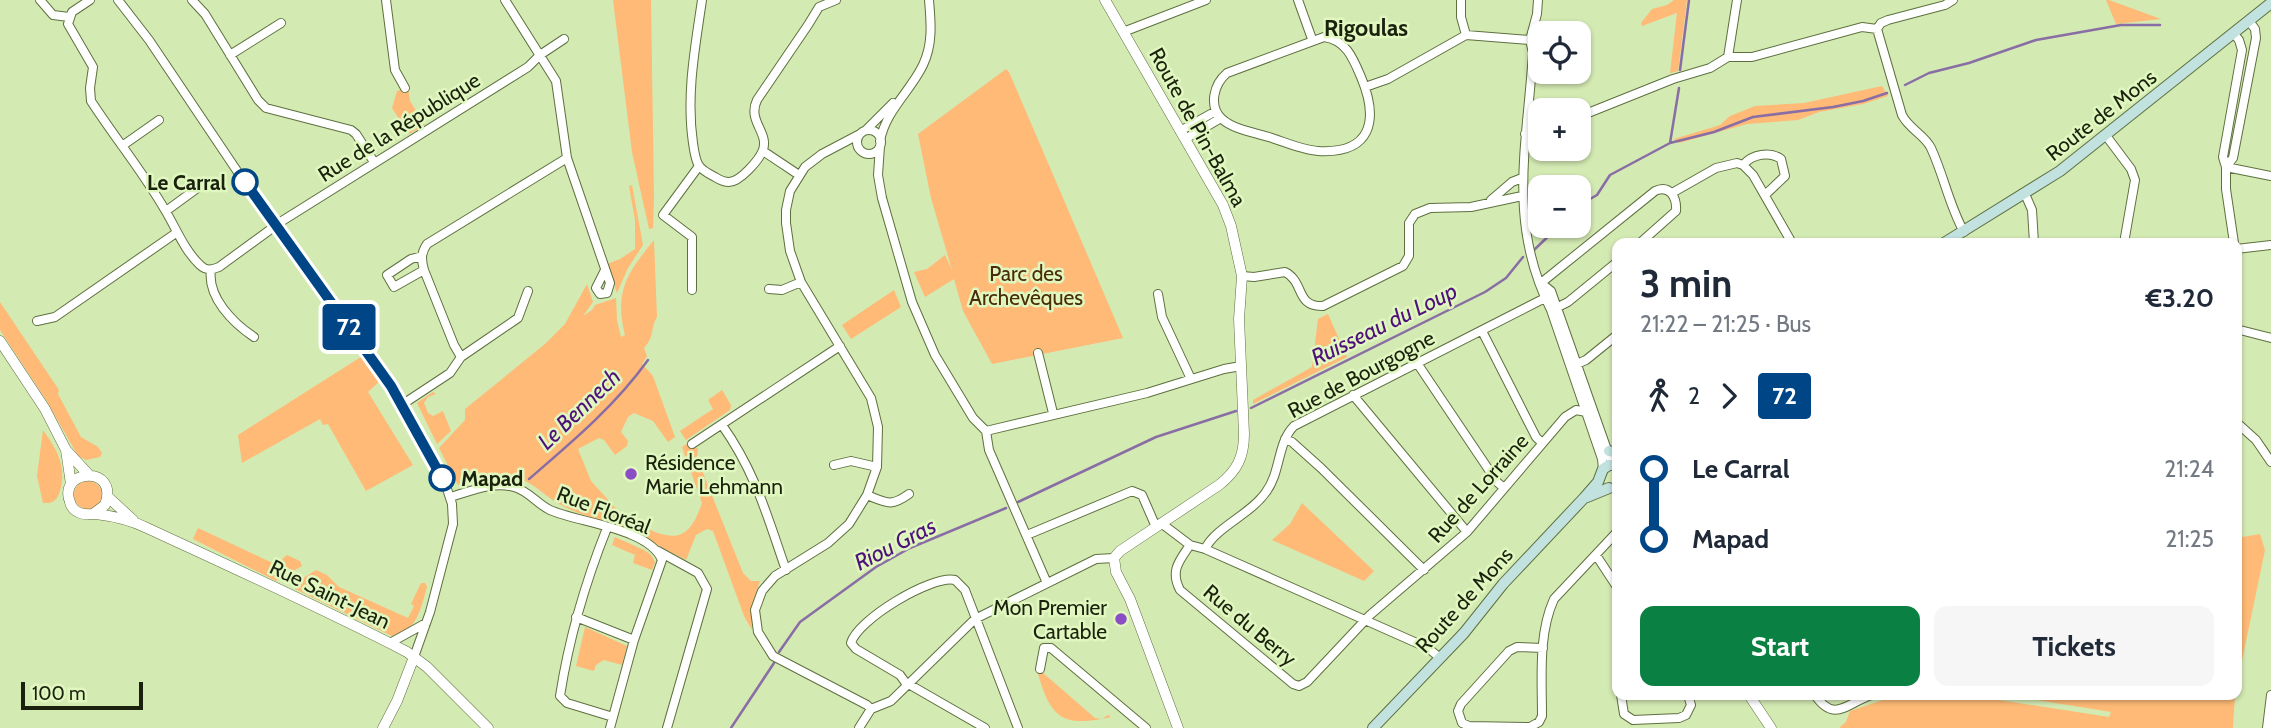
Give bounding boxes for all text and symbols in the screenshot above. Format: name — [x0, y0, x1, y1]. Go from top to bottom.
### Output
district label: Rigoulas — [1324, 14, 1408, 42]
map controls — [1528, 21, 1591, 238]
button: locate — [1528, 21, 1591, 84]
street label: Route de Pin-Balma — [1144, 43, 1252, 211]
street label: Route de Mons — [2041, 64, 2161, 166]
street label: Rue de la République — [313, 67, 485, 187]
button: + — [1528, 98, 1591, 161]
marker: Le Carral — [232, 169, 258, 195]
place label: Le Carral — [147, 170, 226, 195]
button: − — [1528, 175, 1591, 238]
text: 3 min — [1640, 260, 1732, 307]
park label: Parc des Archevêques — [969, 261, 1083, 310]
water label: Ruisseau du Loup — [1306, 276, 1462, 372]
text: €3.20 — [2145, 282, 2214, 314]
line badge: 72 — [318, 304, 380, 350]
text: 21:22 – 21:25 · Bus — [1640, 310, 1811, 338]
text: 72 — [337, 312, 361, 341]
street label: Rue de Bourgogne — [1283, 325, 1439, 423]
water label: Le Bennech — [532, 363, 626, 455]
icon: walk — [1640, 377, 1678, 415]
icon: forward — [1710, 377, 1748, 415]
text: 72 — [1772, 381, 1797, 410]
text: 2 — [1688, 382, 1700, 410]
street label: Rue de Lorraine — [1423, 428, 1534, 548]
place label: Résidence Marie Lehmann — [645, 450, 783, 499]
text: Le Carral — [1692, 453, 1790, 485]
text: 21:24 — [2164, 455, 2214, 483]
marker: Mapad — [429, 465, 455, 491]
place label: Mapad — [461, 466, 523, 491]
marker: Résidence Marie Lehmann — [623, 466, 639, 482]
street label: Rue Floréal — [554, 481, 654, 539]
water label: Riou Gras — [849, 512, 941, 576]
text: Mapad — [1692, 523, 1769, 555]
text: 21:25 — [2165, 525, 2214, 553]
street label: Route de Mons — [1410, 542, 1518, 658]
street label: Rue Saint-Jean — [266, 554, 394, 634]
street label: Rue du Berry — [1199, 579, 1302, 671]
place label: Mon Premier Cartable — [993, 595, 1107, 644]
button: Start — [1640, 606, 1920, 686]
button: Tickets — [1934, 606, 2214, 686]
marker: Mon Premier Cartable — [1113, 611, 1129, 627]
scale bar — [21, 679, 144, 711]
text: 100 m — [32, 682, 86, 705]

